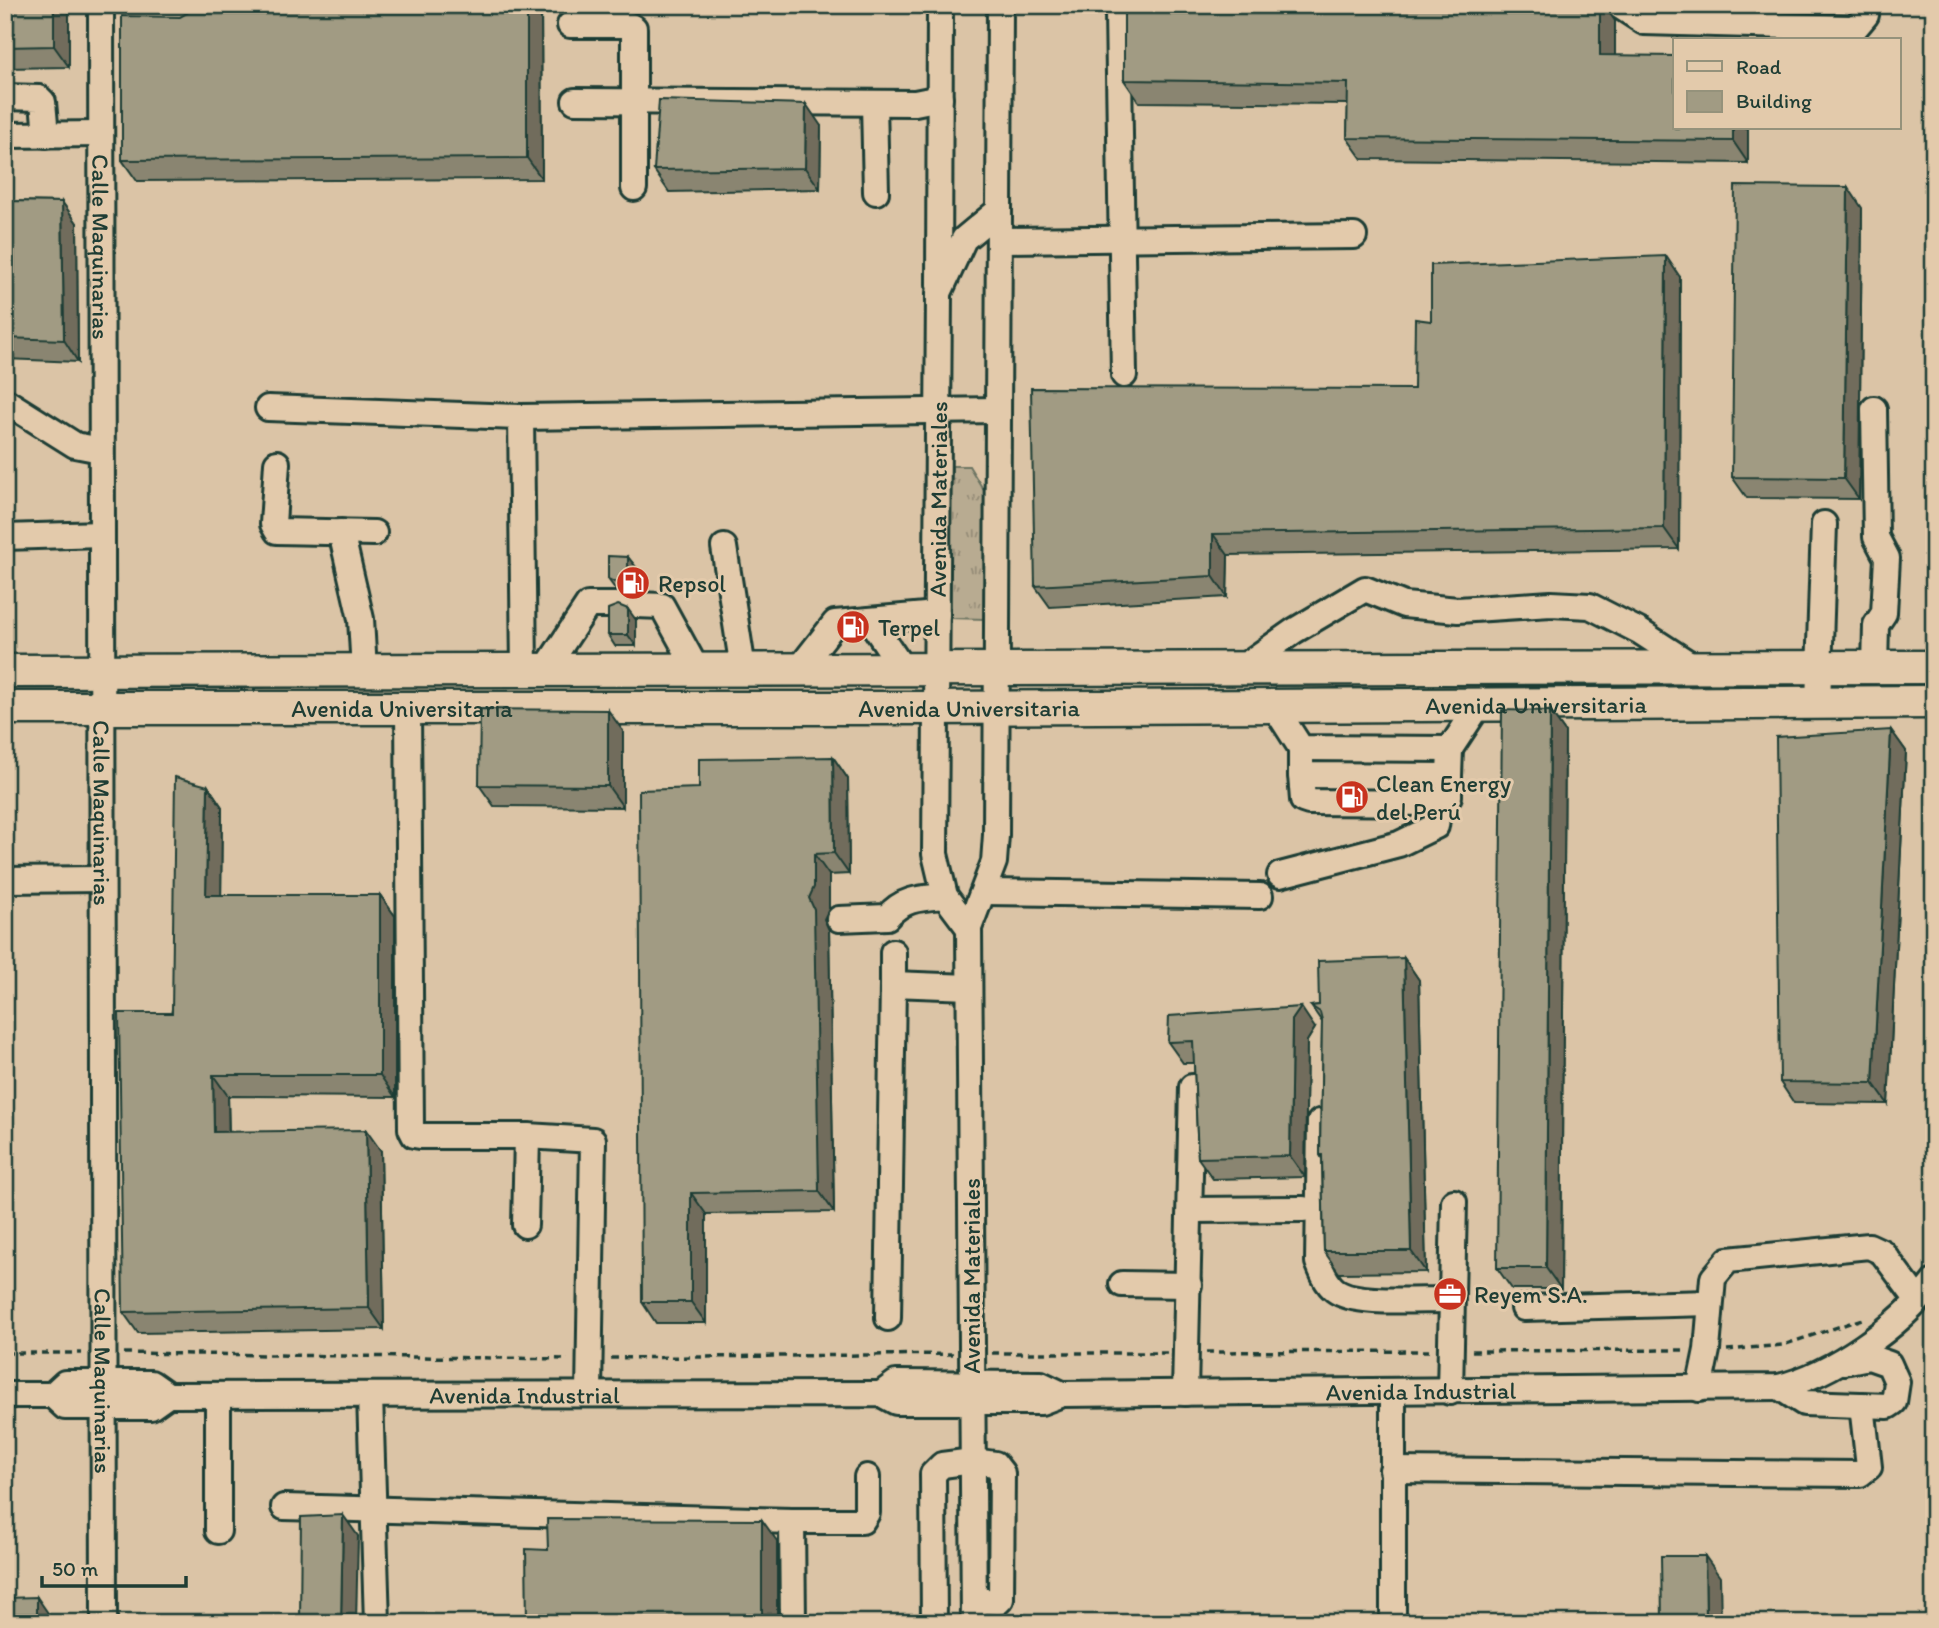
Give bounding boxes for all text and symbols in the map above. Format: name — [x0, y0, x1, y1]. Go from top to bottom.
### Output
legend — [1673, 38, 1900, 130]
text: Road — [1736, 54, 1782, 79]
text: Building — [1736, 88, 1812, 113]
street label: Calle Maquinarias — [87, 154, 116, 340]
street label: Avenida Materiales — [922, 401, 953, 597]
fuel station icon: Repsol — [614, 564, 652, 602]
place label: Repsol — [658, 569, 726, 598]
fuel station icon: Terpel — [834, 608, 872, 646]
place label: Terpel — [878, 613, 940, 642]
street label: Avenida Universitaria — [1425, 689, 1647, 720]
street label: Avenida Universitaria — [858, 693, 1080, 723]
street label: Avenida Universitaria — [291, 694, 513, 723]
street label: Calle Maquinarias — [88, 720, 117, 906]
place label: Clean Energy del Perú — [1376, 769, 1512, 826]
fuel station icon: Clean Energy del Perú — [1333, 778, 1371, 816]
street label: Avenida Materiales — [957, 1178, 986, 1374]
office icon: Reyem S.A. — [1431, 1275, 1469, 1313]
place label: Reyem S.A. — [1474, 1280, 1588, 1309]
street label: Calle Maquinarias — [89, 1288, 118, 1474]
street label: Avenida Industrial — [1326, 1375, 1517, 1406]
street label: Avenida Industrial — [429, 1380, 620, 1409]
scale bar — [42, 1544, 186, 1588]
text: 50 m — [52, 1556, 99, 1581]

